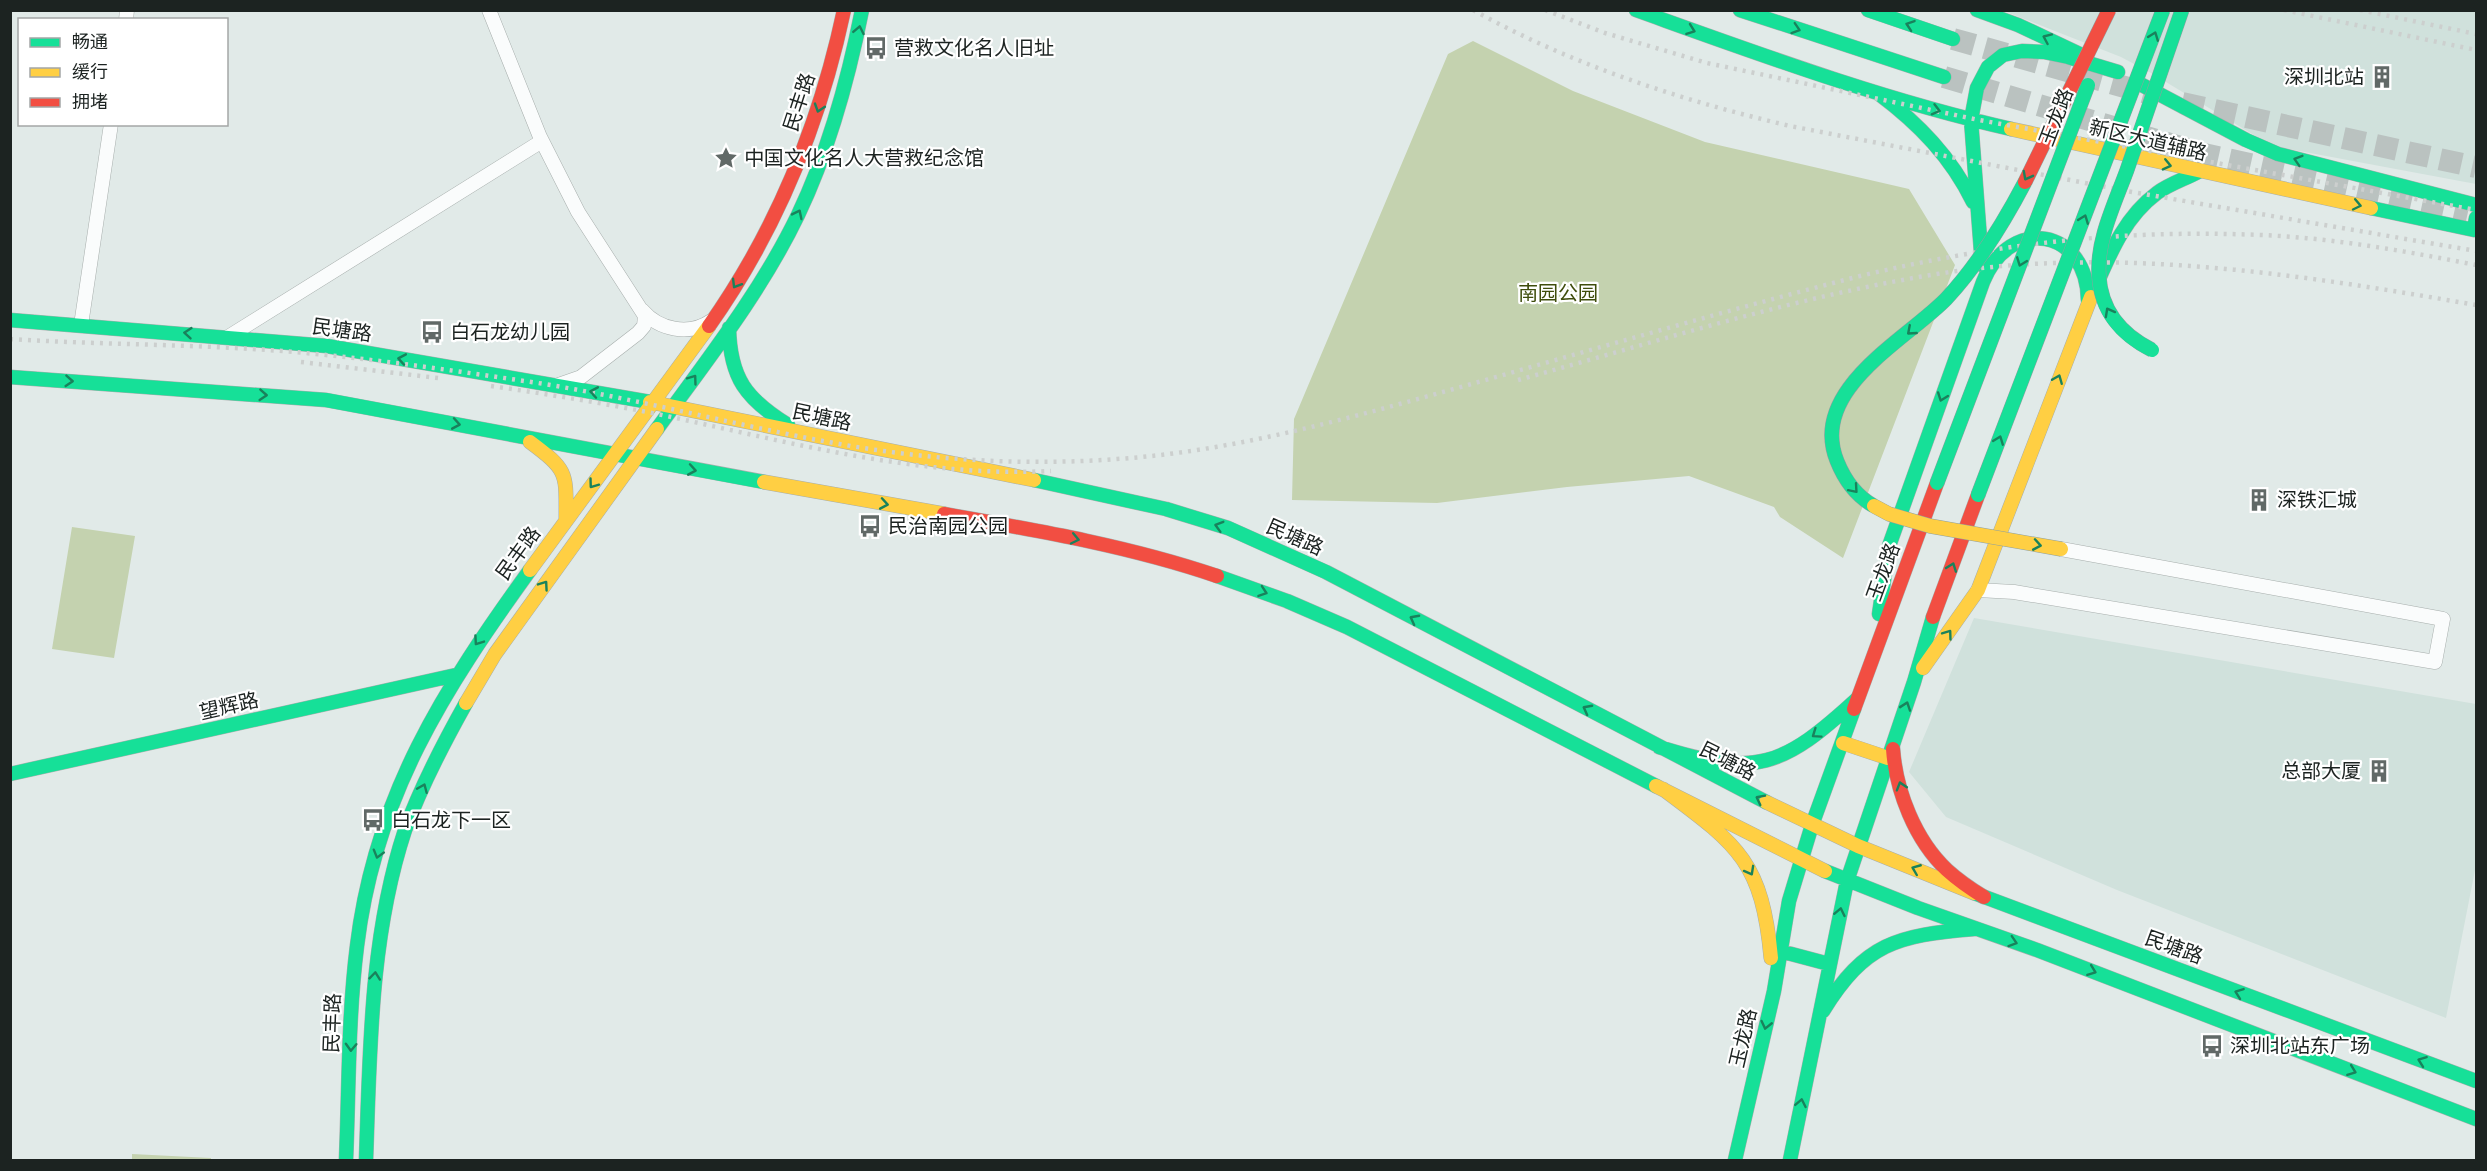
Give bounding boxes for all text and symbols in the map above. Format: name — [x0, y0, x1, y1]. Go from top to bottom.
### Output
legend — [18, 18, 228, 126]
one-way arrow — [1905, 19, 1916, 32]
one-way arrow — [1790, 21, 1801, 34]
one-way arrow — [1685, 23, 1696, 36]
one-way arrow — [852, 25, 865, 35]
text: 畅通 — [72, 32, 108, 52]
one-way arrow — [2146, 32, 2159, 42]
one-way arrow — [2042, 33, 2053, 45]
bus stop icon: 营救文化名人旧址 — [863, 35, 889, 61]
place label: 营救文化名人旧址 — [894, 37, 1054, 59]
text: 缓行 — [72, 62, 108, 82]
building icon: 深圳北站 — [2369, 64, 2395, 90]
place label: 深圳北站 — [2284, 66, 2364, 88]
street label: 民丰路 — [779, 70, 819, 134]
street label: 玉龙路 — [2035, 85, 2077, 149]
text: 拥堵 — [72, 92, 108, 112]
one-way arrow — [814, 102, 826, 113]
one-way arrow — [1931, 102, 1941, 115]
street label: 新区大道辅路 — [2087, 116, 2209, 164]
place icon: 中国文化名人大营救纪念馆 — [713, 145, 739, 171]
place label: 中国文化名人大营救纪念馆 — [744, 147, 984, 169]
one-way arrow — [2293, 155, 2304, 167]
one-way arrow — [2161, 158, 2171, 171]
one-way arrow — [2023, 170, 2034, 180]
one-way arrow — [2352, 198, 2362, 211]
one-way arrow — [790, 210, 802, 221]
one-way arrow — [2077, 214, 2090, 225]
one-way arrow — [2016, 255, 2028, 266]
one-way arrow — [731, 278, 743, 288]
park label: 南园公园 — [1518, 282, 1598, 304]
one-way arrow — [2105, 308, 2116, 318]
street label: 民塘路 — [311, 315, 373, 345]
bus stop icon: 白石龙幼儿园 — [419, 319, 445, 345]
place label: 白石龙幼儿园 — [450, 321, 570, 343]
one-way arrow — [1907, 324, 1918, 335]
one-way arrow — [183, 327, 192, 340]
one-way arrow — [397, 354, 407, 366]
one-way arrow — [64, 374, 73, 387]
one-way arrow — [686, 374, 697, 385]
one-way arrow — [2051, 374, 2063, 385]
one-way arrow — [590, 387, 599, 399]
one-way arrow — [259, 389, 268, 402]
one-way arrow — [1937, 391, 1950, 402]
street label: 民塘路 — [790, 400, 854, 434]
one-way arrow — [451, 417, 461, 430]
one-way arrow — [1992, 435, 2005, 446]
one-way arrow — [686, 463, 696, 476]
one-way arrow — [589, 477, 600, 488]
one-way arrow — [1847, 482, 1858, 493]
building icon: 深铁汇城 — [2246, 487, 2272, 513]
place label: 深铁汇城 — [2277, 489, 2357, 511]
one-way arrow — [878, 497, 888, 510]
bus stop icon: 民治南园公园 — [857, 513, 883, 539]
place label: 民治南园公园 — [888, 515, 1008, 537]
street label: 民塘路 — [1263, 515, 1327, 559]
one-way arrow — [1215, 521, 1225, 533]
street label: 民丰路 — [491, 522, 545, 584]
one-way arrow — [1070, 532, 1080, 545]
one-way arrow — [2031, 538, 2041, 551]
street label: 玉龙路 — [1862, 540, 1904, 604]
one-way arrow — [1944, 562, 1957, 572]
one-way arrow — [537, 581, 548, 592]
one-way arrow — [1257, 585, 1268, 598]
one-way arrow — [1410, 615, 1420, 626]
one-way arrow — [1941, 630, 1952, 641]
one-way arrow — [474, 635, 485, 646]
street label: 望辉路 — [197, 689, 261, 723]
one-way arrow — [1899, 702, 1912, 712]
one-way arrow — [1583, 705, 1593, 716]
one-way arrow — [1812, 727, 1823, 738]
street label: 民塘路 — [1696, 738, 1760, 784]
building icon: 总部大厦 — [2366, 758, 2392, 784]
place label: 总部大厦 — [2281, 760, 2361, 782]
one-way arrow — [1895, 782, 1908, 792]
one-way arrow — [415, 783, 427, 794]
one-way arrow — [1756, 795, 1766, 806]
bus stop icon: 白石龙下一区 — [360, 807, 386, 833]
place label: 白石龙下一区 — [391, 809, 511, 831]
one-way arrow — [372, 849, 385, 859]
one-way arrow — [1912, 864, 1923, 876]
one-way arrow — [1743, 865, 1754, 876]
one-way arrow — [1833, 907, 1846, 917]
street label: 民塘路 — [2142, 926, 2206, 968]
one-way arrow — [2007, 934, 2018, 947]
one-way arrow — [2086, 964, 2097, 976]
one-way arrow — [368, 972, 381, 981]
one-way arrow — [2234, 987, 2245, 1000]
street label: 民丰路 — [320, 993, 344, 1053]
street label: 玉龙路 — [1726, 1006, 1760, 1070]
one-way arrow — [1761, 1020, 1774, 1030]
bus stop icon: 深圳北站东广场 — [2199, 1033, 2225, 1059]
place label: 深圳北站东广场 — [2230, 1035, 2370, 1057]
one-way arrow — [345, 1042, 357, 1051]
one-way arrow — [2417, 1055, 2428, 1068]
one-way arrow — [2346, 1064, 2357, 1076]
one-way arrow — [1794, 1098, 1807, 1108]

